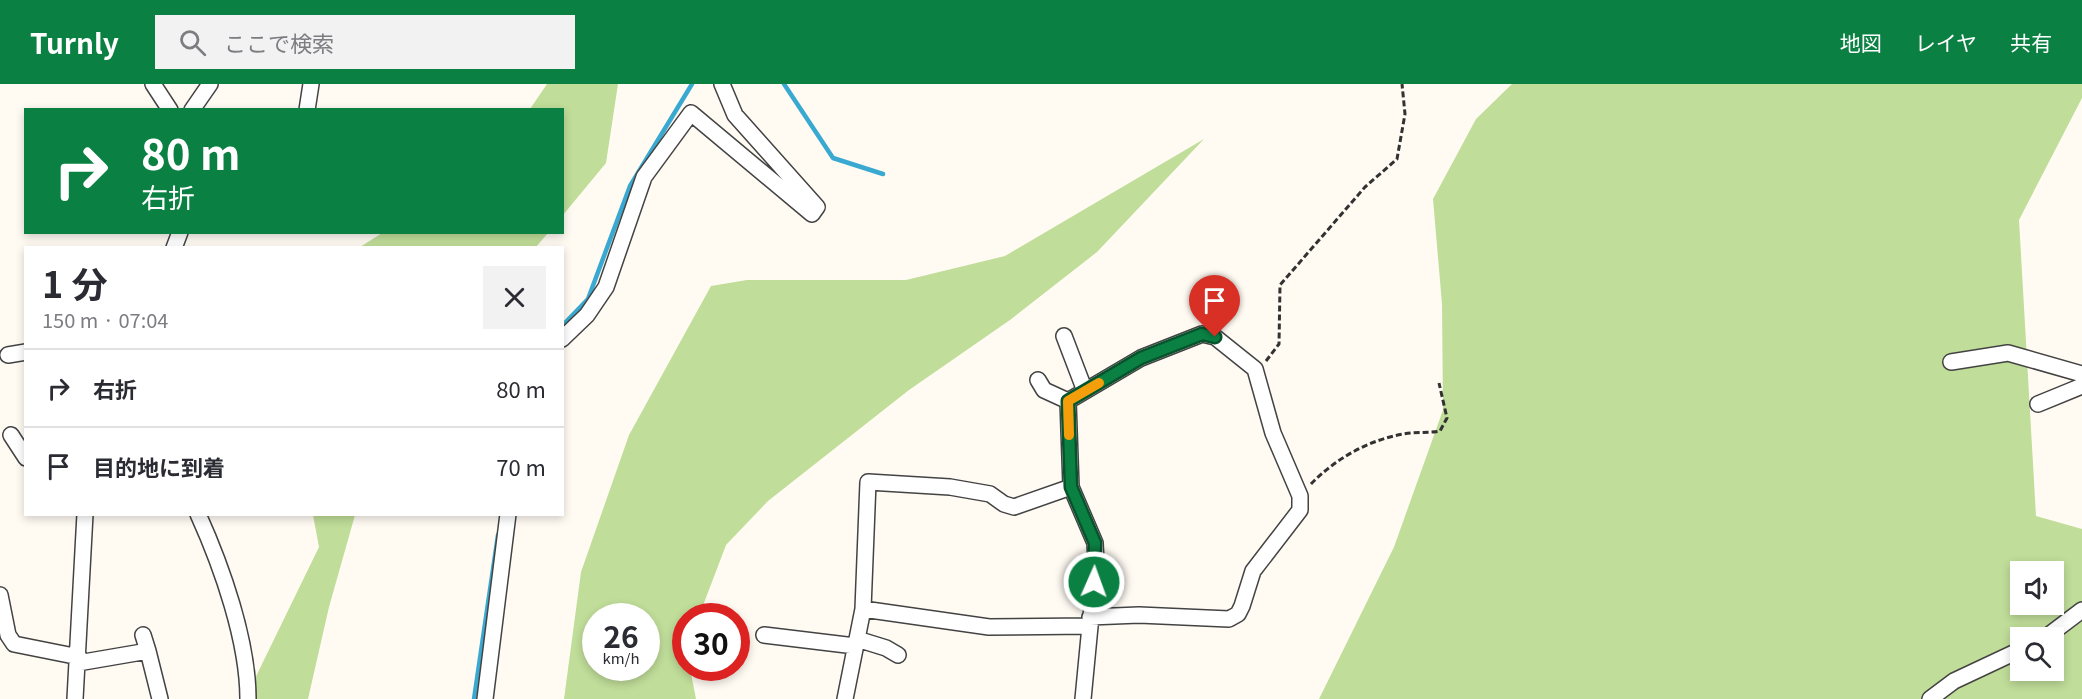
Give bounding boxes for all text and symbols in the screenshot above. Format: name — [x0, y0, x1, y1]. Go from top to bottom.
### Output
search box — [155, 15, 575, 69]
text: Turnly — [30, 22, 119, 62]
icon: search — [176, 26, 209, 59]
text: ここで検索 — [224, 26, 334, 58]
text: 地図 — [1840, 27, 1882, 57]
text: レイヤ — [1915, 27, 1977, 57]
text: 共有 — [2010, 27, 2052, 57]
text: 80 m — [141, 121, 241, 182]
icon: right — [42, 132, 120, 210]
text: 右折 — [141, 177, 195, 216]
text: 1 分 — [42, 256, 107, 308]
button: close — [483, 266, 546, 329]
pin — [1189, 275, 1240, 337]
icon: arrive — [1198, 284, 1231, 317]
text: 150 m · 07:04 — [42, 305, 168, 334]
icon: right — [42, 372, 75, 405]
text: 右折 — [93, 372, 137, 404]
text: 80 m — [496, 372, 546, 404]
icon: arrive — [42, 450, 75, 483]
text: 目的地に到着 — [93, 450, 225, 482]
text: 70 m — [496, 450, 546, 482]
position arrow — [1062, 550, 1126, 614]
map controls — [2010, 561, 2064, 681]
button: sound — [2010, 561, 2064, 615]
speed limit sign: 30 — [672, 603, 750, 681]
text: 26 — [603, 613, 639, 657]
button: search — [2010, 627, 2064, 681]
text: km/h — [602, 647, 640, 668]

